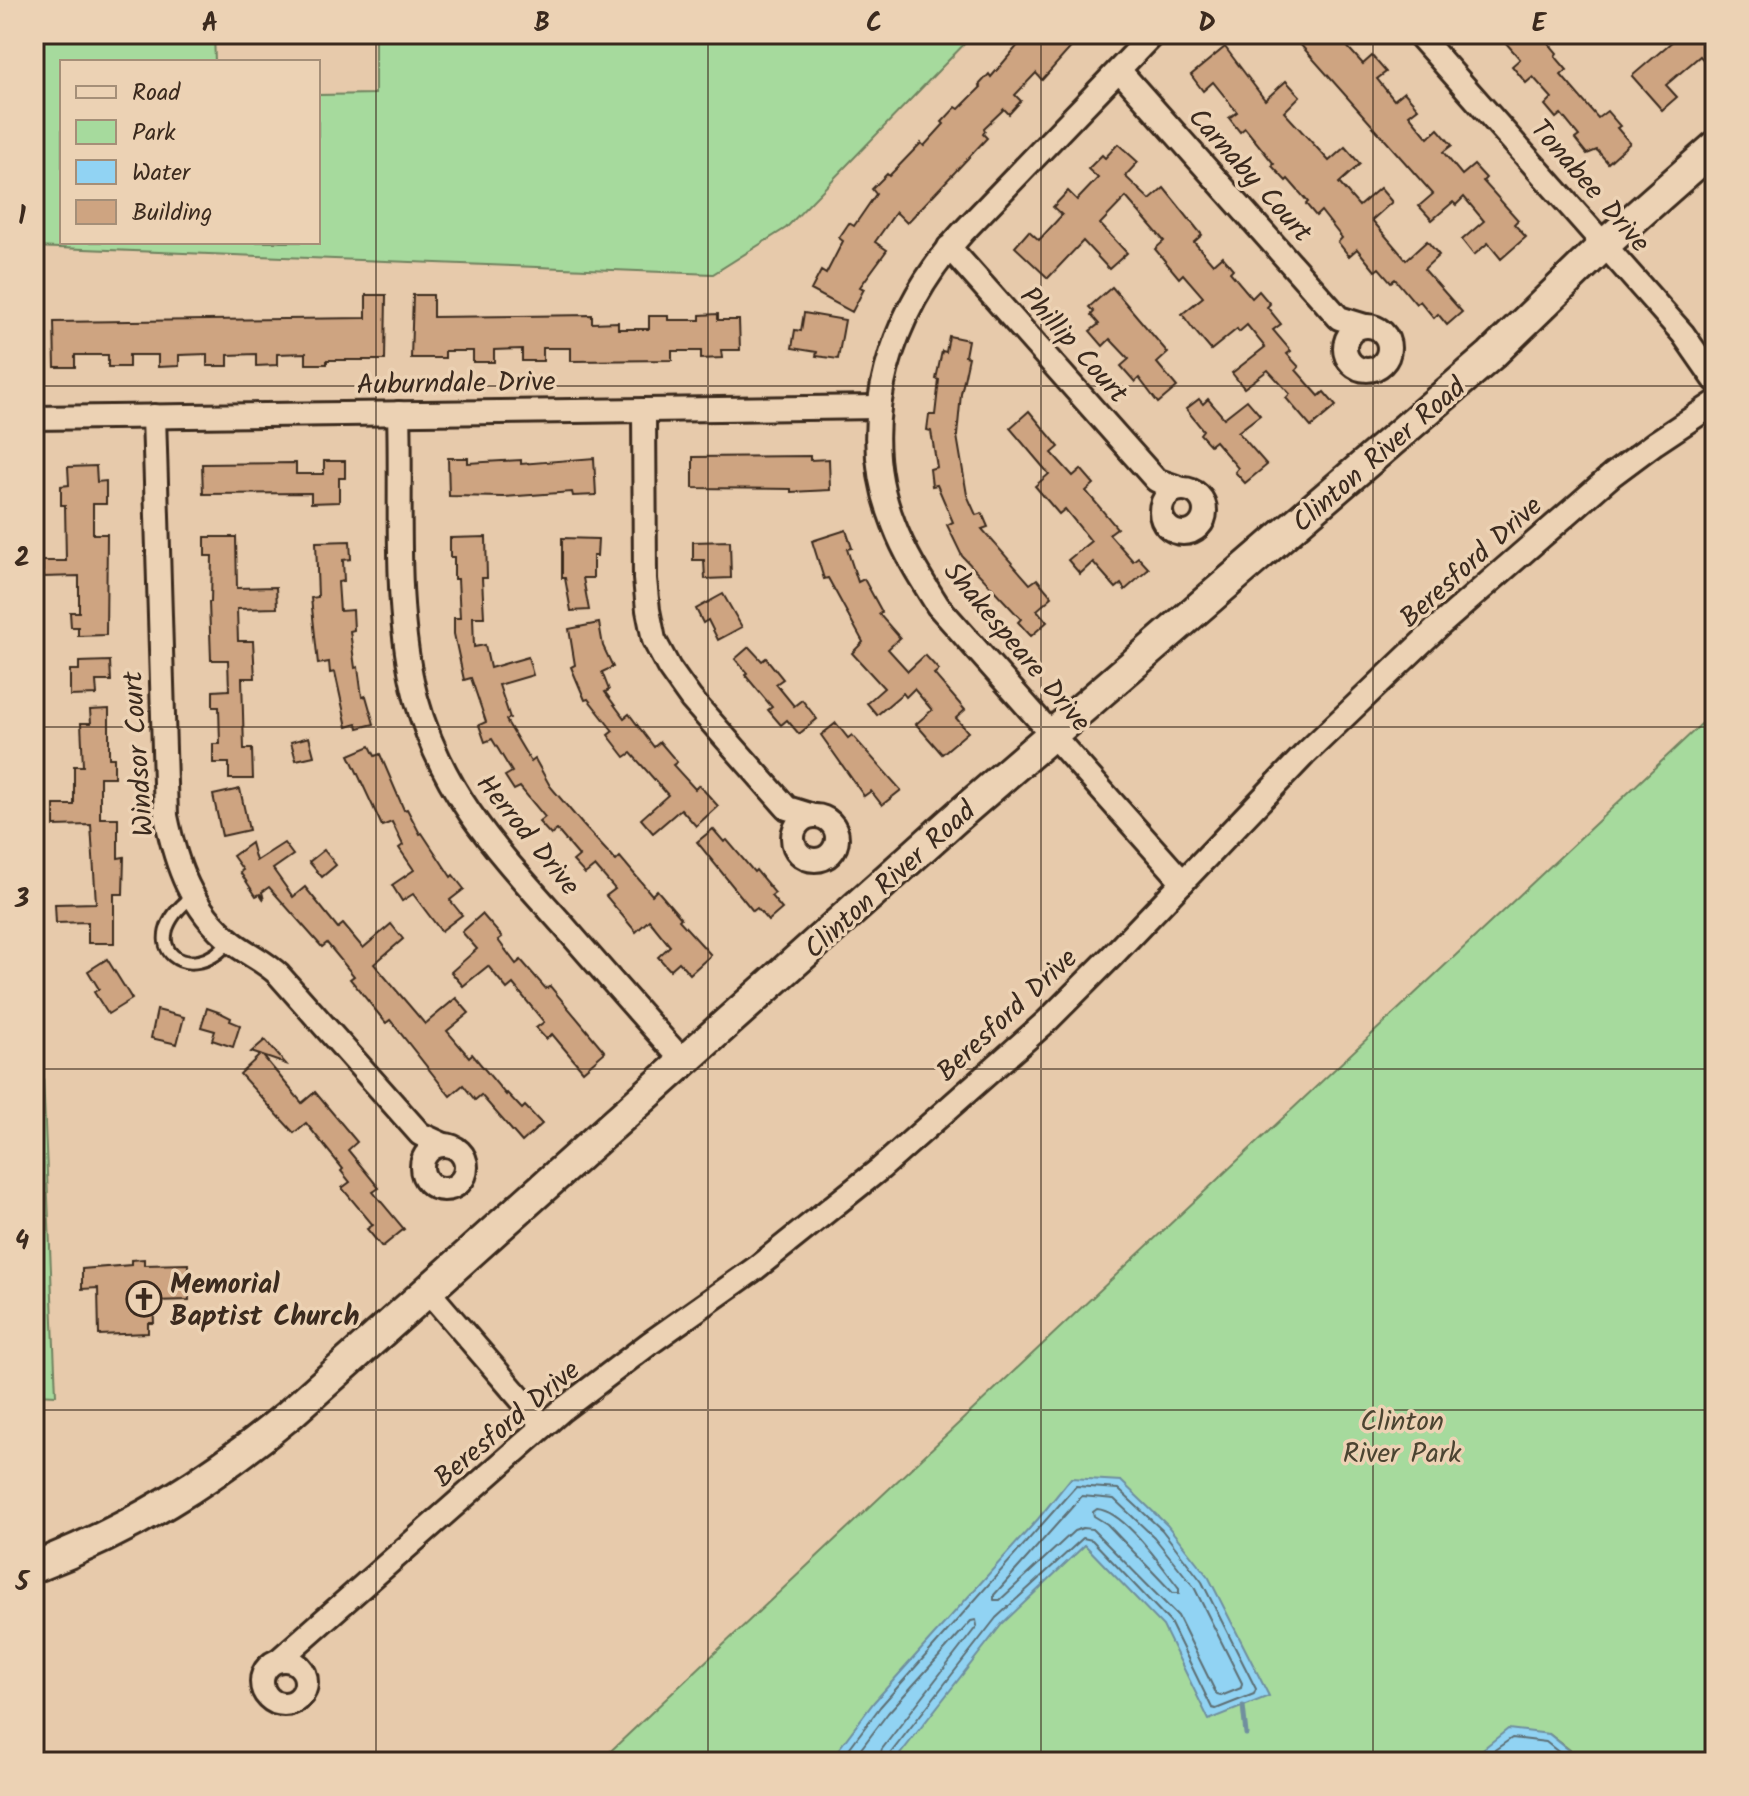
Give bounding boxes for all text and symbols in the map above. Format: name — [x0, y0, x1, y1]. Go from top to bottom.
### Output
text: A — [202, 3, 218, 45]
text: B — [534, 3, 550, 45]
text: C — [866, 3, 882, 45]
text: D — [1198, 3, 1216, 45]
text: E — [1532, 3, 1548, 45]
legend — [60, 60, 320, 244]
text: Road — [132, 74, 181, 113]
street label: Carnaby Court — [1176, 98, 1323, 255]
street label: Tonabee Drive — [1518, 110, 1661, 264]
text: Park — [132, 114, 176, 153]
text: Water — [132, 154, 192, 193]
text: Building — [132, 194, 212, 233]
text: 1 — [18, 196, 26, 238]
street label: Phillip Court — [1008, 277, 1139, 415]
street label: Auburndale Drive — [356, 360, 556, 409]
street label: Clinton River Road — [1282, 366, 1478, 545]
street label: Beresford Drive — [1390, 486, 1554, 640]
text: 2 — [14, 538, 30, 580]
street label: Shakespeare Drive — [931, 552, 1101, 743]
street label: Windsor Court — [111, 669, 168, 838]
street label: Herrod Drive — [464, 765, 591, 907]
street label: Clinton River Road — [794, 790, 988, 971]
text: 3 — [14, 879, 29, 921]
street label: Beresford Drive — [926, 938, 1089, 1094]
text: 4 — [15, 1221, 29, 1263]
place label: Memorial Baptist Church — [170, 1263, 359, 1340]
church icon: Memorial Baptist Church — [125, 1280, 163, 1318]
street label: Beresford Drive — [424, 1349, 591, 1500]
park label: Clinton River Park — [1343, 1400, 1462, 1477]
text: 5 — [14, 1562, 30, 1604]

